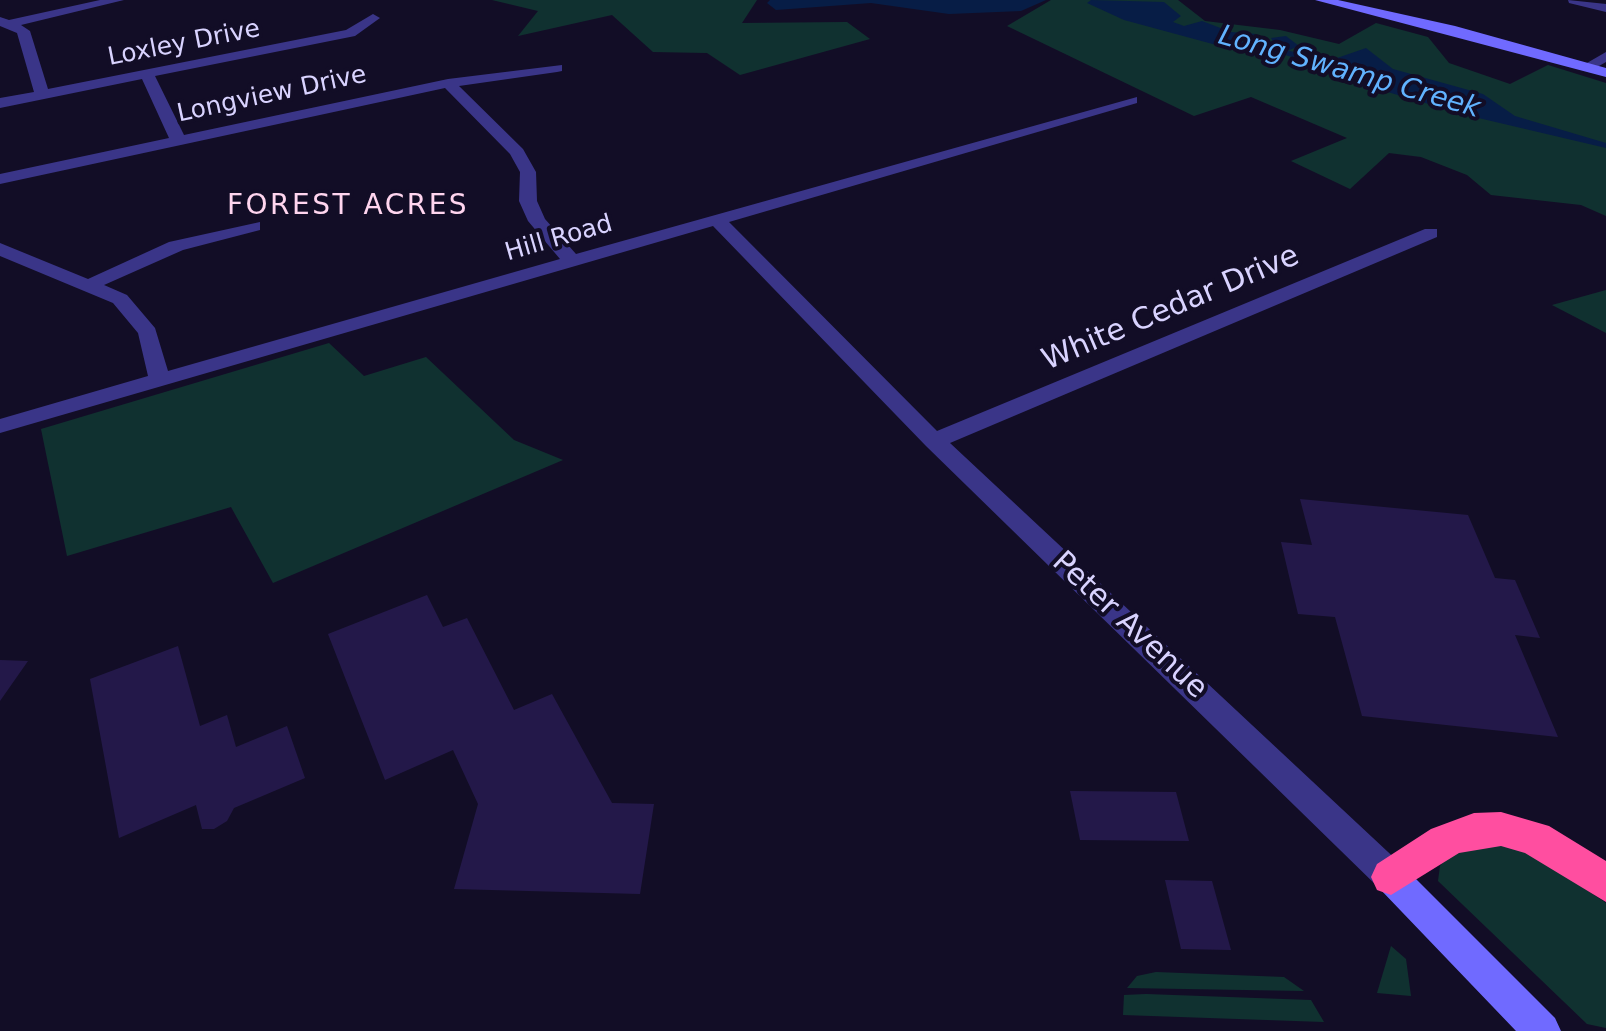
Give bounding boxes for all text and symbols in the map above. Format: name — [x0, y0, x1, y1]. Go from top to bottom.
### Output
street label: Loxley Drive — [105, 15, 263, 73]
water label: Long Swamp Creek — [1214, 20, 1484, 126]
street label: Longview Drive — [175, 60, 369, 130]
district label: FOREST ACRES — [227, 190, 469, 224]
street label: Hill Road — [502, 209, 616, 269]
street label: White Cedar Drive — [1037, 239, 1305, 379]
street label: Peter Avenue — [1044, 545, 1214, 707]

